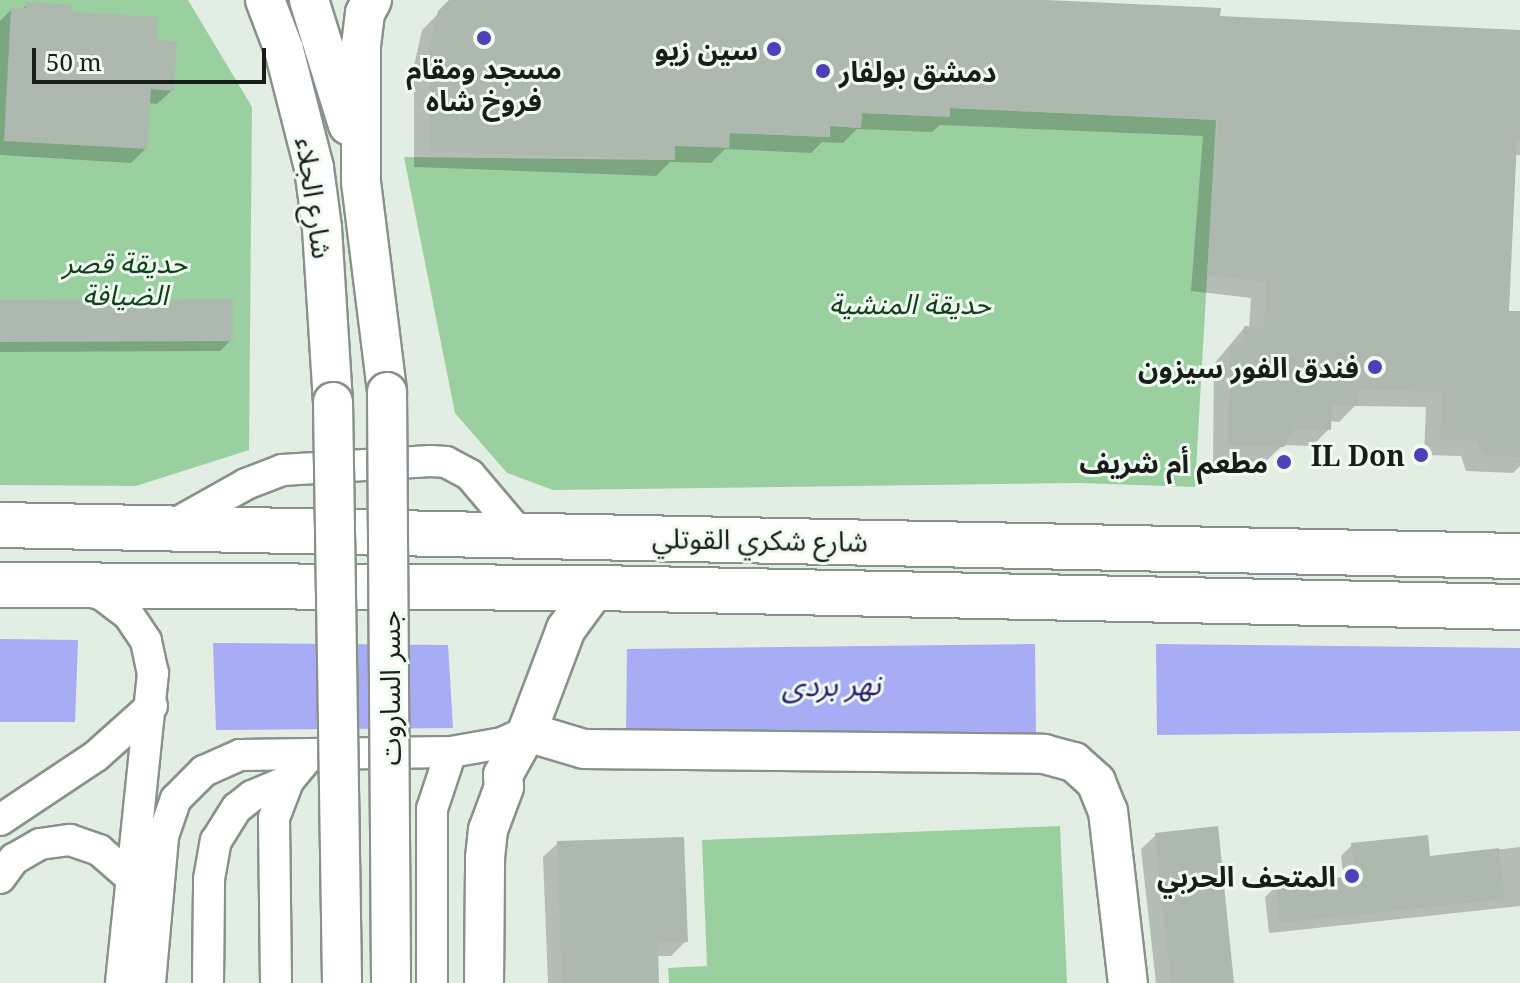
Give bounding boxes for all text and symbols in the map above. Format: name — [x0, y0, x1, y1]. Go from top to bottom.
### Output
marker: مسجد ومقام فروخ شاه — [475, 29, 493, 47]
scale bar — [36, 32, 270, 82]
place label: سين زيو — [655, 32, 758, 66]
marker: سين زيو — [765, 40, 783, 58]
text: 50 m — [46, 45, 102, 78]
place label: مسجد ومقام فروخ شاه — [406, 51, 562, 117]
place label: دمشق بولفار — [839, 54, 997, 88]
marker: دمشق بولفار — [814, 62, 832, 80]
street label: شارع الجلاء — [290, 135, 340, 261]
park label: حديقة قصر الضيافة — [63, 245, 187, 311]
park label: حديقة المنشية — [829, 286, 991, 320]
place label: فندق الفور سيزون — [1138, 350, 1359, 384]
marker: فندق الفور سيزون — [1366, 358, 1384, 376]
place label: IL Don — [1311, 438, 1405, 472]
place label: مطعم أم شريف — [1079, 445, 1268, 479]
marker: IL Don — [1412, 446, 1430, 464]
marker: مطعم أم شريف — [1275, 453, 1293, 471]
street label: شارع شكري القوتلي — [652, 520, 868, 558]
street label: جسر الساروت — [372, 610, 406, 766]
water label: نهر بردى — [781, 666, 881, 704]
place label: المتحف الحربي — [1157, 859, 1336, 893]
marker: المتحف الحربي — [1343, 867, 1361, 885]

